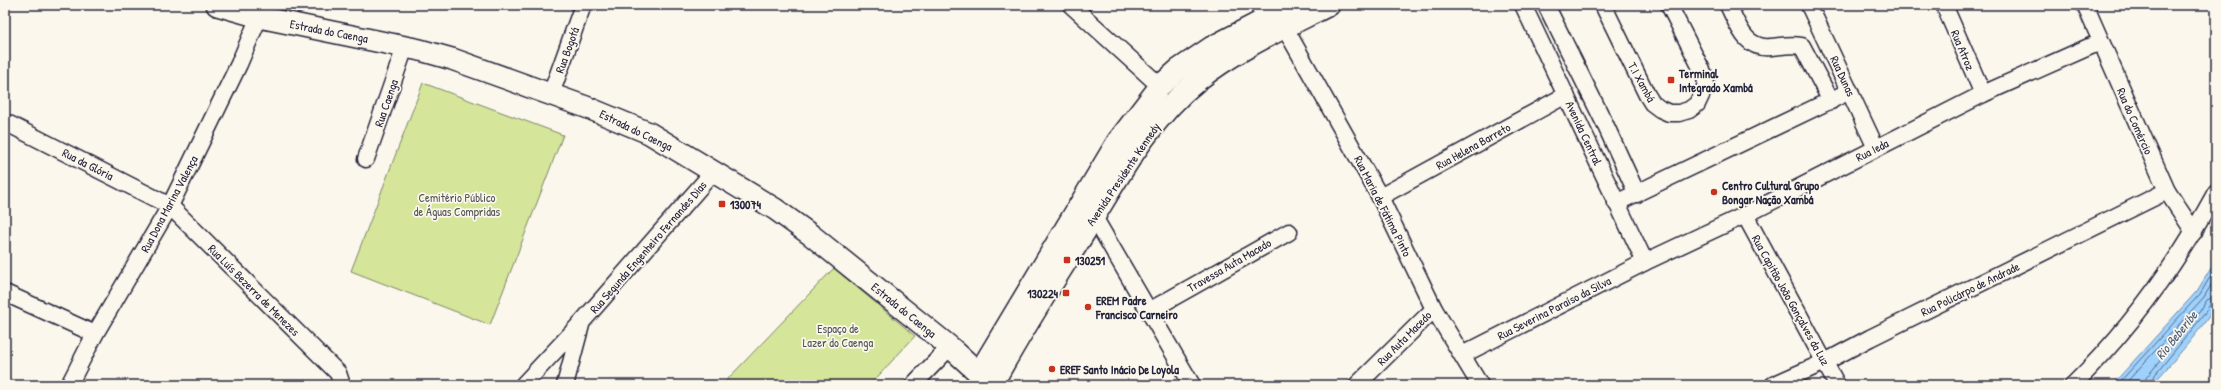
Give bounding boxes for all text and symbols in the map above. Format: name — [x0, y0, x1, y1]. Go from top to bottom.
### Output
street label: Estrada do Caenga — [288, 15, 370, 47]
street label: Rua Bogotá — [551, 24, 583, 75]
street label: Rua Atroz — [1947, 27, 1979, 73]
street label: Rua Dunas — [1826, 53, 1860, 99]
street label: T.I Xambá — [1624, 59, 1660, 105]
place label: Terminal Integrado Xambá — [1678, 65, 1753, 97]
marker: Terminal Integrado Xambá — [1666, 75, 1676, 85]
street label: Rua Caenga — [370, 77, 402, 129]
street label: Rua do Comércio — [2113, 85, 2157, 157]
street label: Avenida Central — [1562, 98, 1607, 169]
street label: Estrada do Caenga — [597, 105, 676, 155]
street label: Rua Helena Barreto — [1433, 118, 1513, 173]
street label: Avenida Presidente Kennedy — [1082, 119, 1164, 229]
street label: Rua Ieda — [1853, 134, 1892, 165]
street label: Rua da Glória — [59, 144, 117, 184]
street label: Rua Dona Marina Valença — [136, 152, 202, 255]
street label: Rua Maria de Fátima Pinto — [1350, 153, 1416, 259]
street label: Rua Segunda Engenheiro Fernandes Dias — [586, 177, 711, 317]
place label: Centro Cultural Grupo Bongar Nação Xambá — [1722, 177, 1819, 209]
marker: Centro Cultural Grupo Bongar Nação Xambá — [1709, 187, 1719, 197]
park label: Cemitério Público de Águas Compridas — [414, 189, 501, 220]
place label: 130074 — [730, 196, 761, 213]
marker: 130074 — [717, 199, 727, 209]
street label: Rua Capitão João Gonçalves da Luz — [1748, 232, 1834, 368]
street label: Travessa Auta Macedo — [1184, 234, 1274, 296]
street label: Rua Luís Bezerra de Menezes — [204, 240, 304, 340]
place label: 130251 — [1075, 252, 1106, 269]
marker: 130251 — [1062, 255, 1072, 265]
street label: Rua Policárpo de Andrade — [1918, 258, 2022, 320]
street label: Rua Severina Paraíso da Silva — [1494, 272, 1614, 344]
street label: Estrada do Caenga — [868, 278, 940, 342]
place label: 130224 — [1027, 285, 1058, 302]
marker: 130224 — [1061, 288, 1071, 298]
place label: EREM Padre Francisco Carneiro — [1095, 292, 1178, 323]
marker: EREM Padre Francisco Carneiro — [1083, 302, 1093, 312]
water label: Rio Beberibe — [2151, 306, 2202, 363]
street label: Rua Auta Macedo — [1373, 307, 1435, 369]
park label: Espaço de Lazer do Caenga — [803, 320, 873, 351]
place label: EREF Santo Inácio De Loyola — [1060, 361, 1179, 379]
marker: EREF Santo Inácio De Loyola — [1047, 364, 1057, 374]

